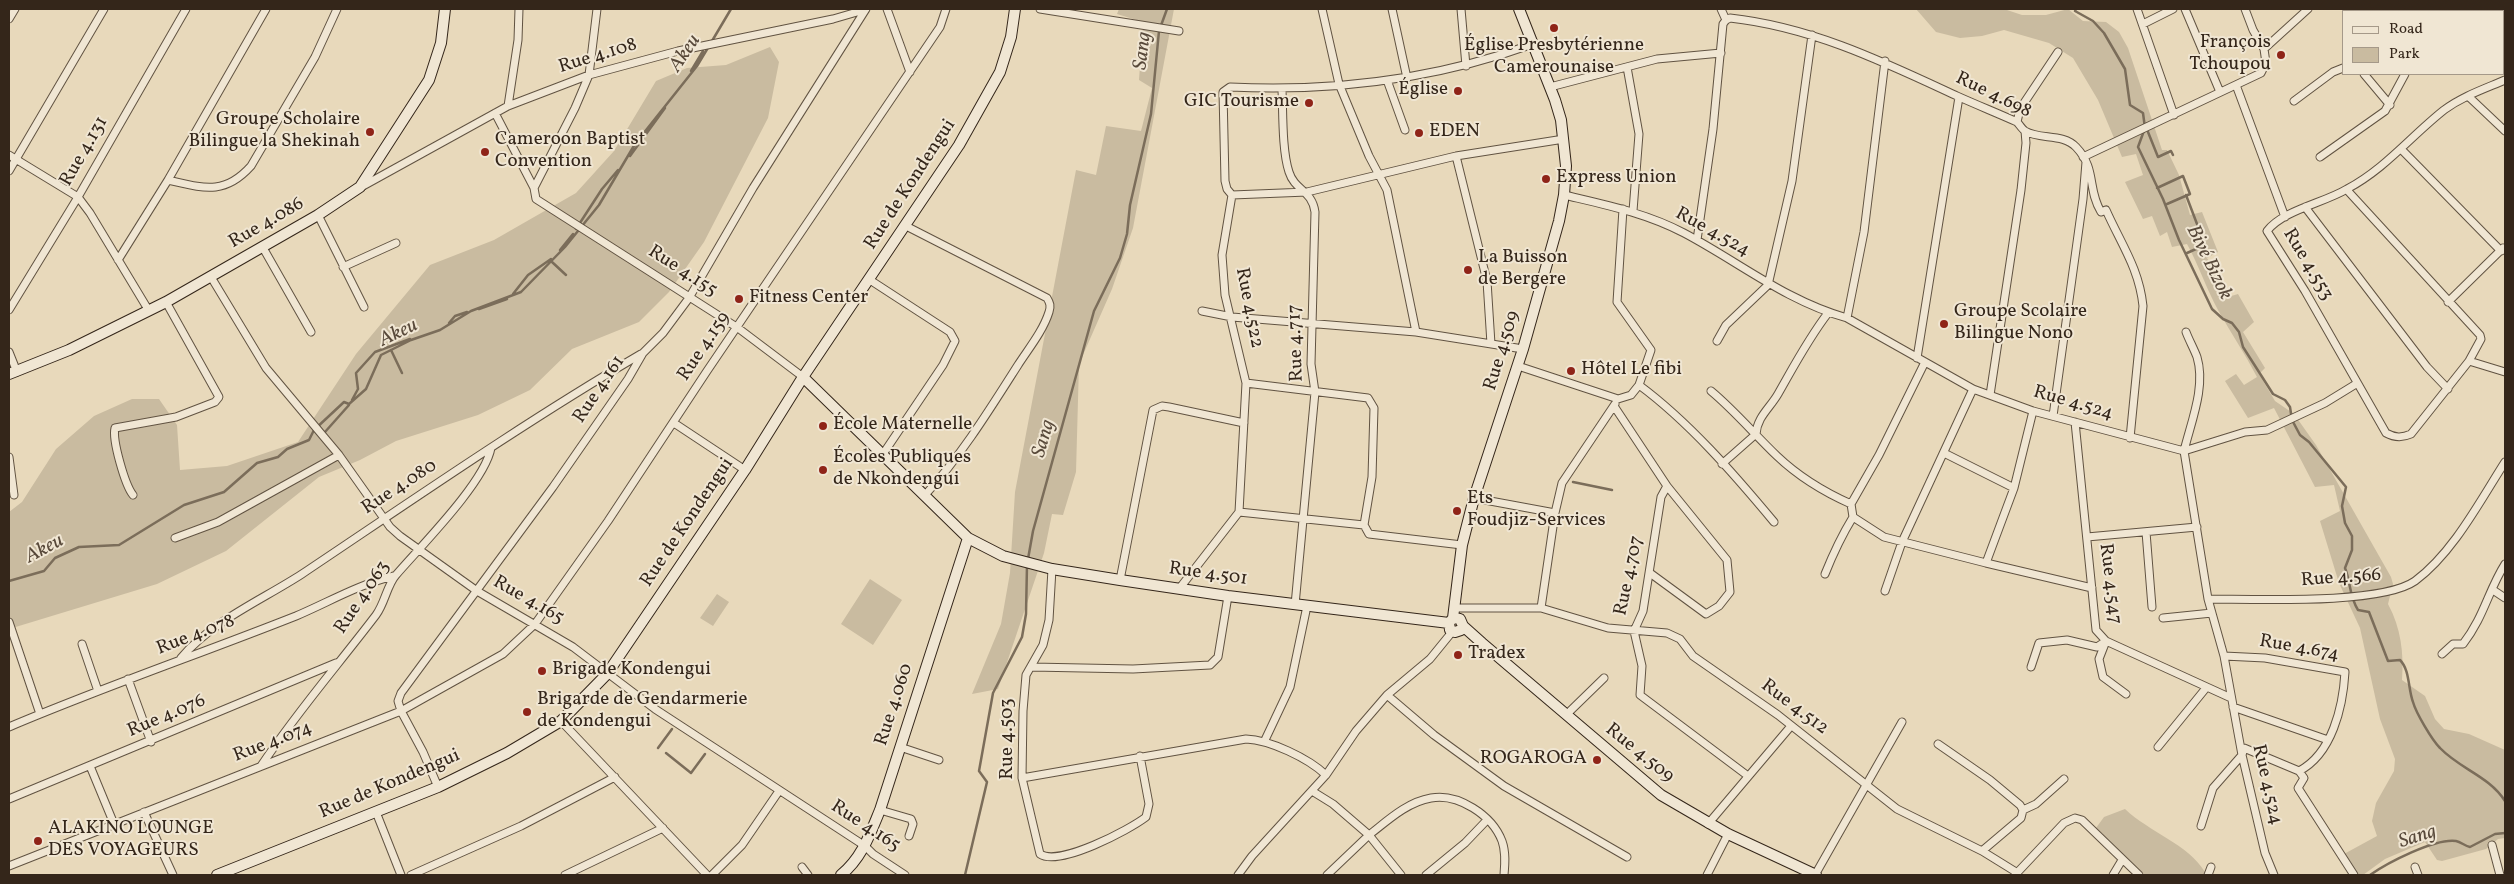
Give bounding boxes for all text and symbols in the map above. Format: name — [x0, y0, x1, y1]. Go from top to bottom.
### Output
legend — [2342, 10, 2504, 75]
text: Road — [2389, 19, 2423, 40]
marker: Église Presbytérienne Camerounaise — [1548, 22, 1560, 34]
water label: Akeu — [665, 31, 707, 77]
water label: Sang — [1130, 31, 1158, 71]
place label: François Tchoupou — [2189, 33, 2271, 77]
street label: Rue 4.108 — [556, 34, 640, 80]
place label: Église Presbytérienne Camerounaise — [1464, 36, 1644, 80]
text: Park — [2389, 44, 2420, 65]
marker: François Tchoupou — [2275, 49, 2287, 61]
street label: Rue 4.698 — [1951, 68, 2035, 124]
place label: Église — [1398, 80, 1448, 102]
marker: Église — [1452, 85, 1464, 97]
place label: GIC Tourisme — [1184, 92, 1299, 114]
marker: GIC Tourisme — [1303, 97, 1315, 109]
place label: Groupe Scholaire Bilingue la Shekinah — [189, 110, 360, 154]
street label: Rue 4.131 — [56, 113, 114, 191]
street label: Rue de Kondengui — [860, 116, 962, 254]
place label: EDEN — [1429, 122, 1480, 144]
marker: Groupe Scholaire Bilingue la Shekinah — [364, 126, 376, 138]
marker: EDEN — [1413, 127, 1425, 139]
place label: Cameroon Baptist Convention — [495, 130, 645, 174]
marker: Cameroon Baptist Convention — [479, 146, 491, 158]
place label: Express Union — [1556, 168, 1677, 190]
marker: Express Union — [1540, 173, 1552, 185]
street label: Rue 4.086 — [225, 193, 309, 255]
street label: Rue 4.524 — [1671, 203, 1753, 263]
water label: Bivé Bizok — [2180, 222, 2236, 304]
street label: Rue 4.553 — [2277, 225, 2337, 305]
street label: Rue 4.155 — [643, 241, 721, 303]
place label: La Buisson de Bergere — [1478, 248, 1568, 292]
marker: La Buisson de Bergere — [1462, 264, 1474, 276]
street label: Rue 4.522 — [1229, 266, 1267, 350]
place label: Fitness Center — [749, 288, 868, 310]
marker: Fitness Center — [733, 293, 745, 305]
place label: Groupe Scolaire Bilingue Nono — [1954, 302, 2087, 346]
street label: Rue 4.717 — [1284, 304, 1310, 382]
street label: Rue 4.159 — [674, 308, 736, 386]
street label: Rue 4.509 — [1480, 308, 1526, 394]
water label: Akeu — [376, 314, 422, 354]
marker: Groupe Scolaire Bilingue Nono — [1938, 318, 1950, 330]
street label: Rue 4.161 — [569, 352, 631, 428]
place label: Hôtel Le fibi — [1581, 360, 1682, 382]
marker: Hôtel Le fibi — [1565, 365, 1577, 377]
street label: Rue 4.524 — [2030, 382, 2116, 426]
place label: École Maternelle — [833, 415, 972, 437]
water label: Sang — [1028, 417, 1062, 461]
marker: École Maternelle — [817, 420, 829, 432]
place label: Écoles Publiques de Nkondengui — [833, 448, 971, 492]
street label: Rue de Kondengui — [636, 454, 740, 592]
street label: Rue 4.080 — [358, 455, 442, 521]
marker: Écoles Publiques de Nkondengui — [817, 464, 829, 476]
place label: Ets Foudjiz-Services — [1467, 489, 1606, 533]
marker: Ets Foudjiz-Services — [1451, 505, 1463, 517]
water label: Akeu — [22, 530, 68, 570]
street label: Rue 4.707 — [1610, 534, 1650, 618]
street label: Rue 4.547 — [2093, 542, 2125, 626]
street label: Rue 4.063 — [330, 557, 396, 639]
street label: Rue 4.501 — [1167, 558, 1249, 592]
street label: Rue 4.566 — [2300, 565, 2382, 593]
street label: Rue 4.165 — [488, 572, 568, 630]
street label: Rue 4.078 — [154, 611, 238, 661]
street label: Rue 4.674 — [2257, 631, 2341, 667]
place label: Tradex — [1468, 644, 1525, 666]
marker: Tradex — [1452, 649, 1464, 661]
place label: Brigade Kondengui — [552, 660, 711, 682]
street label: Rue 4.060 — [871, 661, 919, 749]
marker: Brigade Kondengui — [536, 665, 548, 677]
street label: Rue 4.512 — [1756, 675, 1832, 741]
street label: Rue 4.076 — [125, 690, 209, 744]
place label: Brigarde de Gendarmerie de Kondengui — [537, 690, 748, 734]
street label: Rue 4.503 — [998, 698, 1020, 780]
marker: Brigarde de Gendarmerie de Kondengui — [521, 706, 533, 718]
street label: Rue 4.074 — [230, 718, 316, 768]
street label: Rue 4.509 — [1600, 719, 1678, 789]
street label: Rue 4.524 — [2246, 742, 2286, 828]
street label: Rue de Kondengui — [316, 745, 464, 825]
place label: ROGAROGA — [1480, 749, 1587, 771]
marker: ROGAROGA — [1591, 754, 1603, 766]
street label: Rue 4.165 — [826, 796, 904, 858]
place label: ALAKINO LOUNGE DES VOYAGEURS — [48, 819, 214, 863]
water label: Sang — [2396, 821, 2440, 855]
marker: ALAKINO LOUNGE DES VOYAGEURS — [32, 835, 44, 847]

